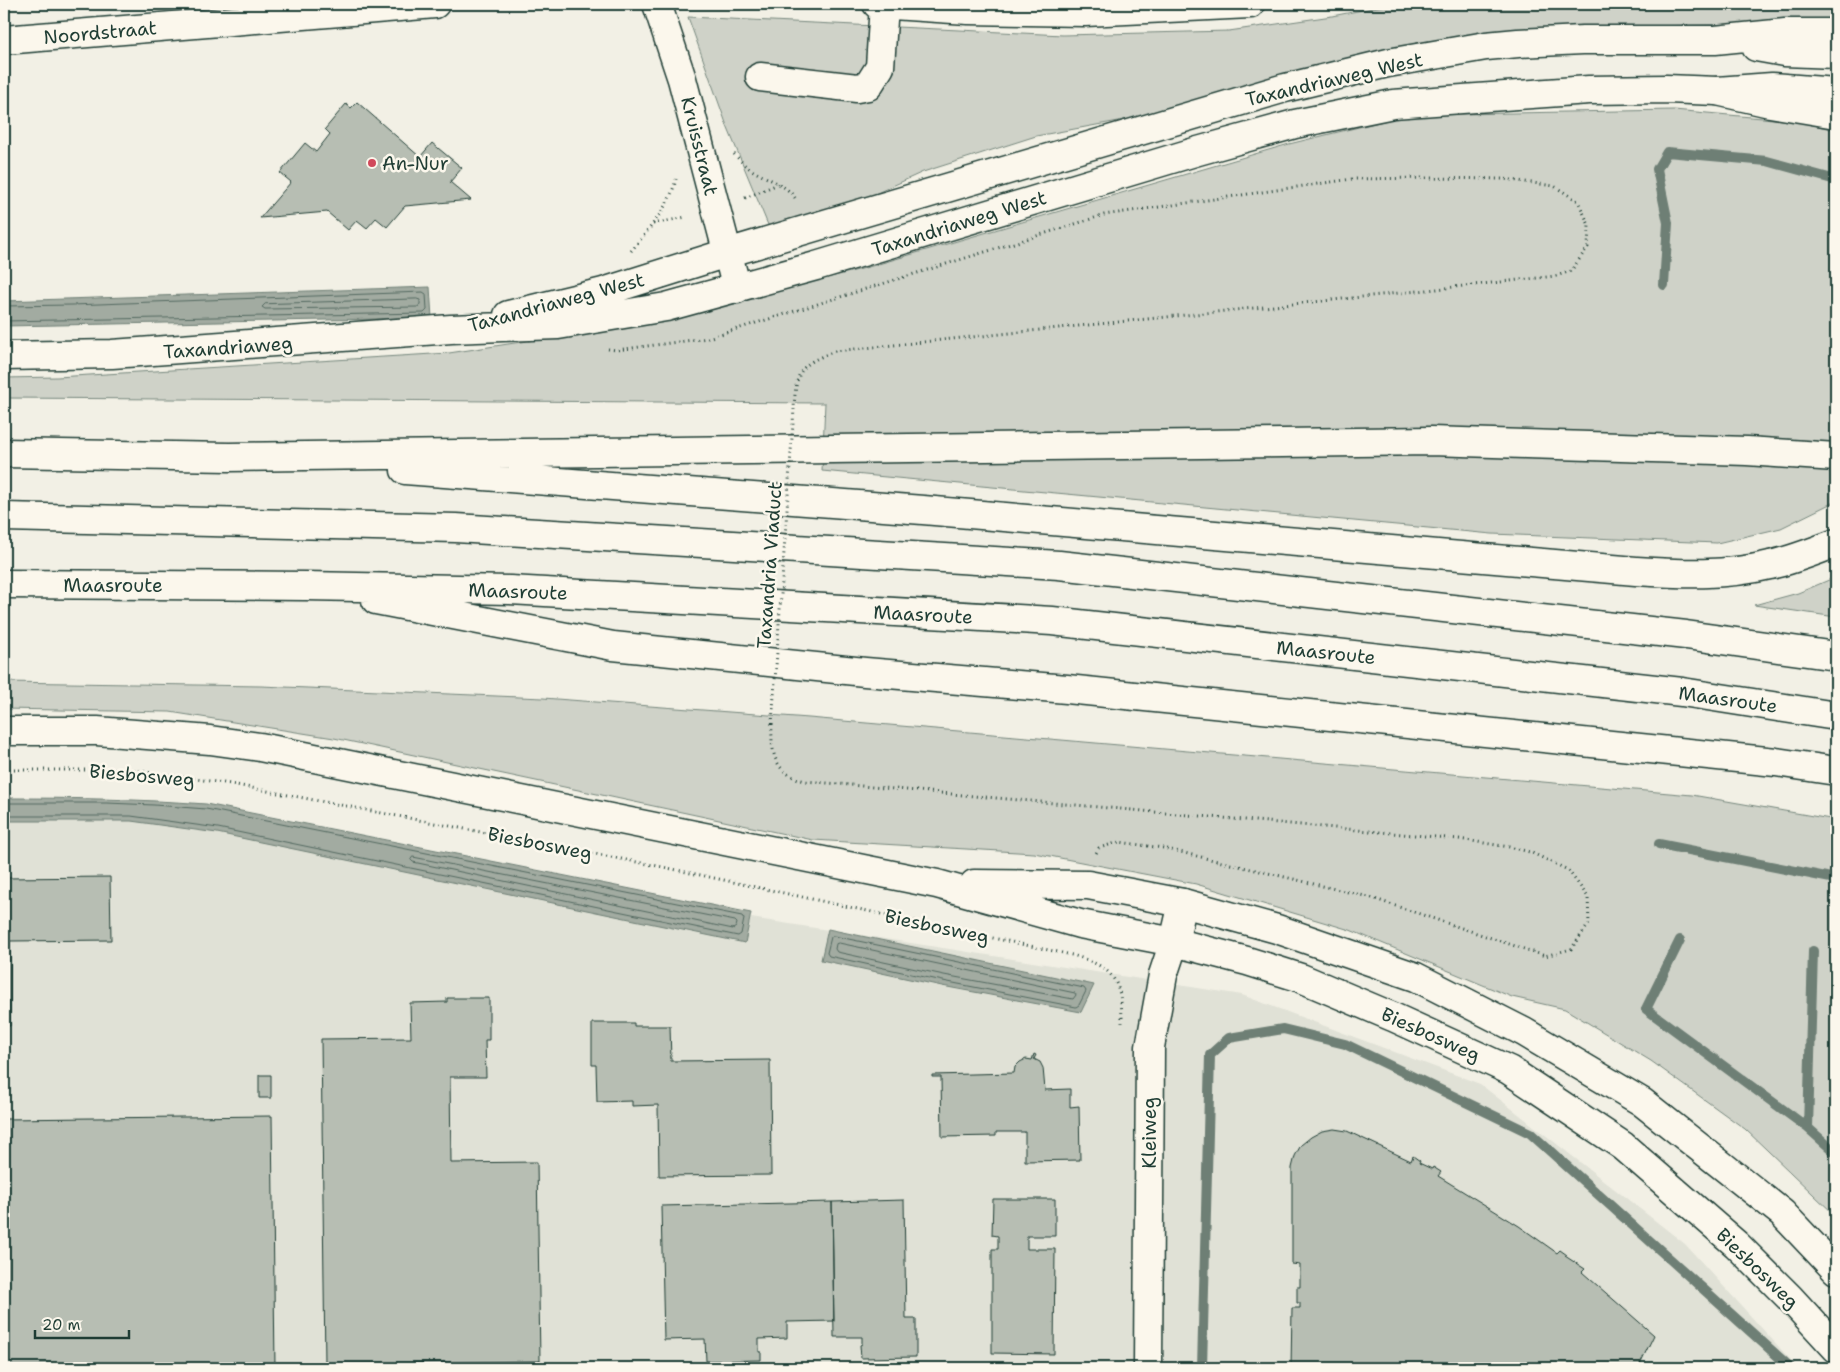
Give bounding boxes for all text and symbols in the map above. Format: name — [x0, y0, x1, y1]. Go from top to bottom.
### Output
street label: Noordstraat — [42, 15, 158, 50]
street label: Taxandriaweg West — [1243, 47, 1425, 112]
street label: Kruisstraat — [675, 94, 724, 198]
place label: An-Nur — [382, 151, 449, 176]
marker: An-Nur — [366, 157, 378, 169]
street label: Taxandriaweg West — [869, 185, 1050, 262]
street label: Taxandriaweg West — [465, 267, 647, 338]
street label: Taxandriaweg — [163, 331, 294, 364]
street label: Taxandria Viaduct — [751, 481, 788, 650]
street label: Maasroute — [63, 573, 163, 598]
street label: Maasroute — [468, 577, 568, 606]
street label: Maasroute — [873, 599, 973, 630]
street label: Maasroute — [1275, 635, 1377, 670]
street label: Maasroute — [1677, 680, 1779, 719]
street label: Biesbosweg — [88, 758, 196, 793]
street label: Biesbosweg — [486, 821, 594, 866]
street label: Biesbosweg — [883, 903, 991, 950]
street label: Biesbosweg — [1377, 1002, 1484, 1067]
street label: Kleiweg — [1137, 1097, 1162, 1169]
street label: Biesbosweg — [1711, 1223, 1804, 1314]
scale bar — [35, 1307, 129, 1339]
text: 20 m — [42, 1315, 81, 1335]

